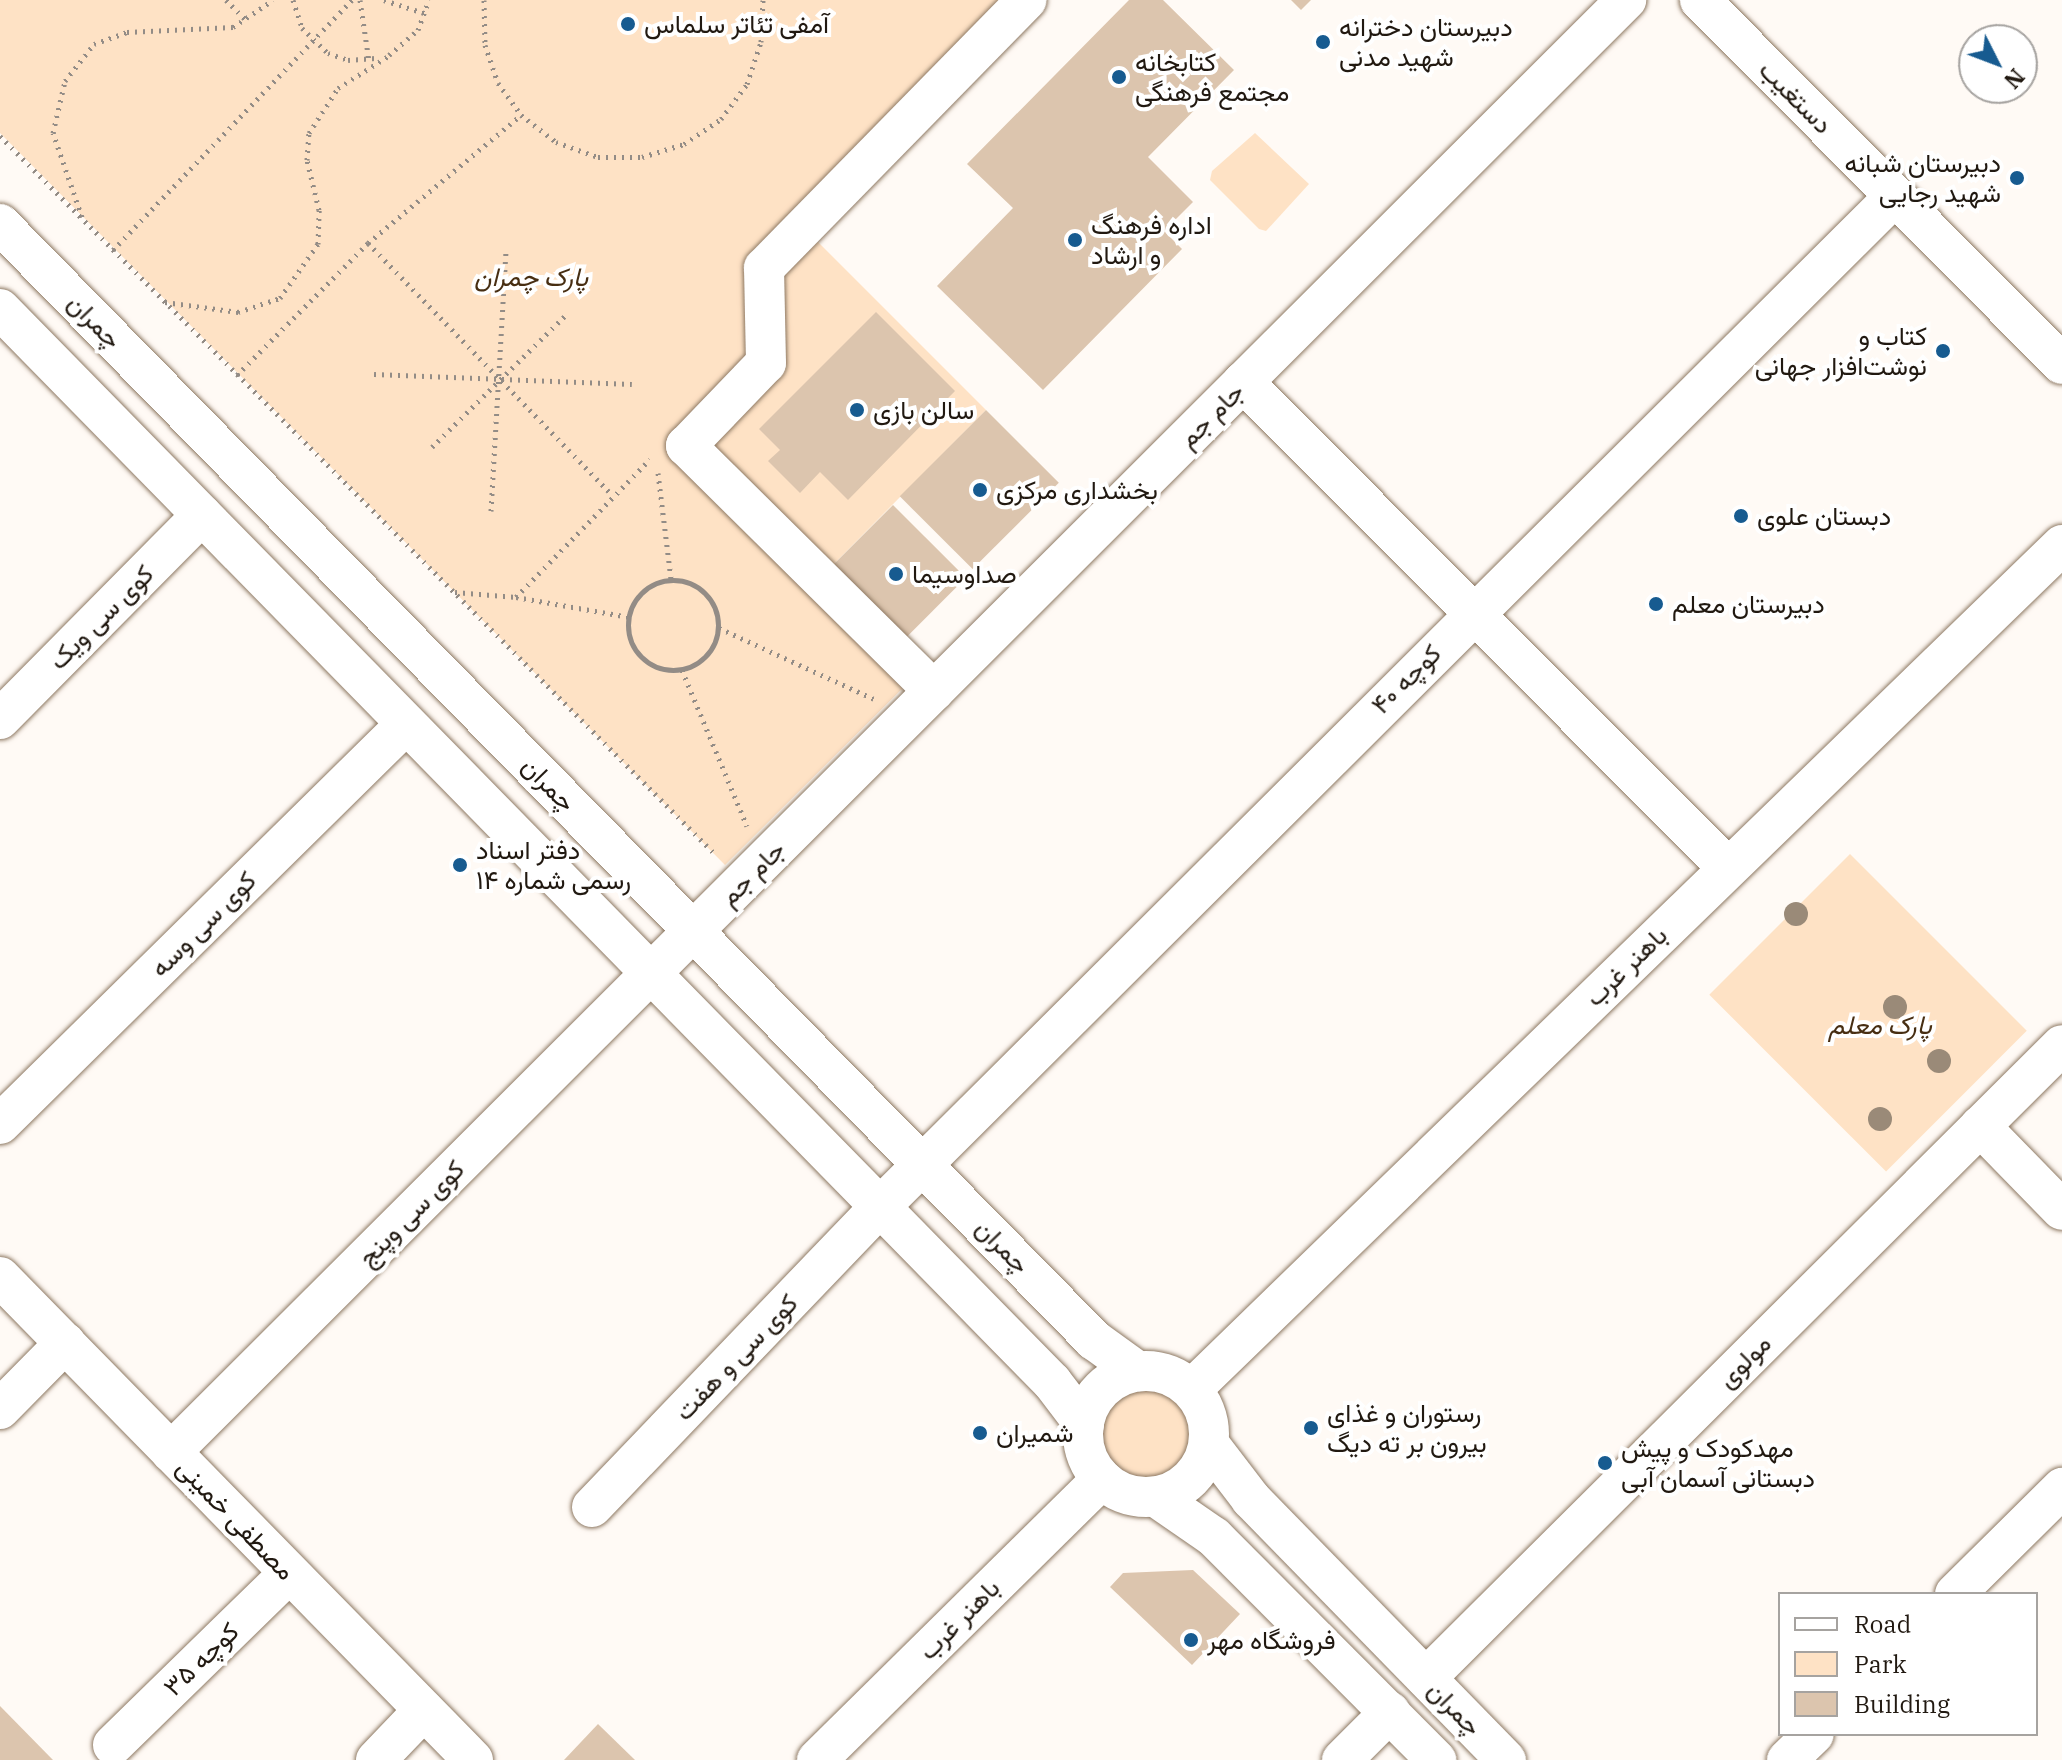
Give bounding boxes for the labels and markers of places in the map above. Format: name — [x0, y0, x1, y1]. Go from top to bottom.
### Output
place label: آمفی تئاتر سلماس — [644, 8, 829, 40]
place label: دبیرستان دخترانه شهید مدنی — [1339, 11, 1513, 72]
marker: آمفی تئاتر سلماس — [619, 15, 637, 33]
marker: دبیرستان دخترانه شهید مدنی — [1314, 33, 1332, 51]
place label: کتابخانه مجتمع فرهنگی — [1135, 46, 1289, 108]
marker: کتابخانه مجتمع فرهنگی — [1110, 68, 1128, 86]
place label: دبیرستان شبانه شهید رجایی — [1844, 147, 2001, 208]
marker: دبیرستان شبانه شهید رجایی — [2008, 169, 2026, 187]
place label: اداره فرهنگ و ارشاد — [1091, 209, 1212, 270]
marker: اداره فرهنگ و ارشاد — [1066, 231, 1084, 249]
place label: کتاب و نوشت‌افزار جهانی — [1755, 320, 1927, 382]
marker: کتاب و نوشت‌افزار جهانی — [1934, 342, 1952, 360]
place label: سالن بازی — [873, 394, 974, 426]
marker: سالن بازی — [848, 401, 866, 419]
place label: بخشداری مرکزی — [996, 474, 1158, 506]
marker: بخشداری مرکزی — [971, 481, 989, 499]
place label: دبستان علوی — [1757, 500, 1891, 532]
marker: دبستان علوی — [1732, 507, 1750, 525]
place label: صداوسیما — [912, 558, 1017, 590]
marker: صداوسیما — [887, 565, 905, 583]
place label: دبیرستان معلم — [1672, 588, 1825, 620]
marker: دبیرستان معلم — [1647, 595, 1665, 613]
place label: دفتر اسناد رسمی شماره ۱۴ — [476, 834, 631, 896]
marker: دفتر اسناد رسمی شماره ۱۴ — [451, 856, 469, 874]
place label: رستوران و غذای بیرون بر ته دیگ — [1327, 1397, 1487, 1458]
place label: شمیران — [996, 1417, 1074, 1449]
marker: رستوران و غذای بیرون بر ته دیگ — [1302, 1419, 1320, 1437]
marker: شمیران — [971, 1424, 989, 1442]
place label: مهدکودک و پیش دبستانی آسمان آبی — [1621, 1432, 1815, 1494]
marker: مهدکودک و پیش دبستانی آسمان آبی — [1596, 1454, 1614, 1472]
place label: فروشگاه مهر — [1207, 1624, 1336, 1656]
marker: فروشگاه مهر — [1182, 1631, 1200, 1649]

